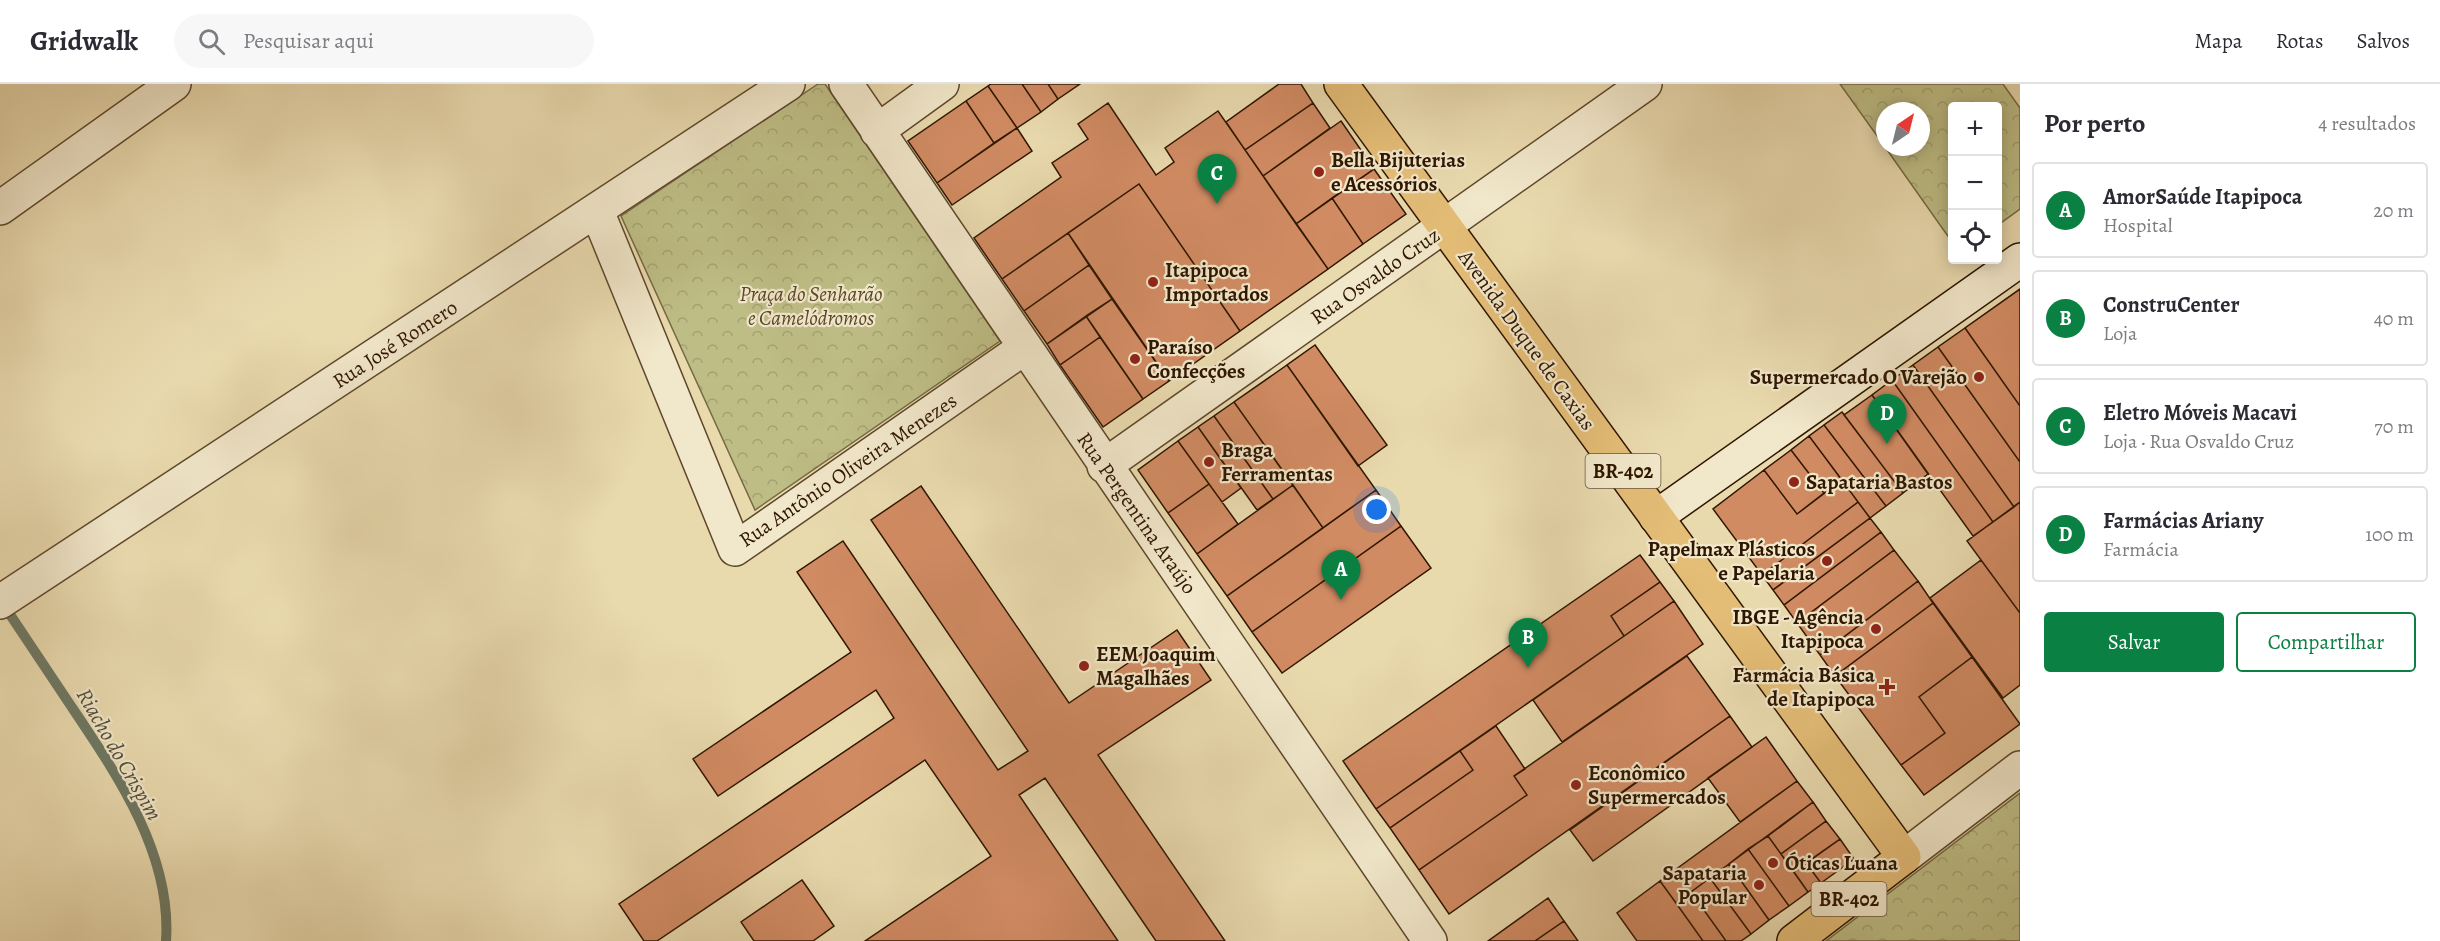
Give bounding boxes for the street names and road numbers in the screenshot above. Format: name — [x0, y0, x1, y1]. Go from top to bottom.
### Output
street label: Rua Osvaldo Cruz — [1305, 221, 1445, 331]
street label: Avenida Duque de Caxias — [1451, 243, 1602, 436]
street label: Rua José Romero — [327, 293, 463, 395]
street label: Rua Antônio Oliveira Menezes — [734, 386, 962, 554]
street label: Rua Pergentina Araújo — [1071, 426, 1203, 600]
road number: BR-402 — [1586, 454, 1660, 488]
road number: BR-402 — [1812, 882, 1886, 916]

